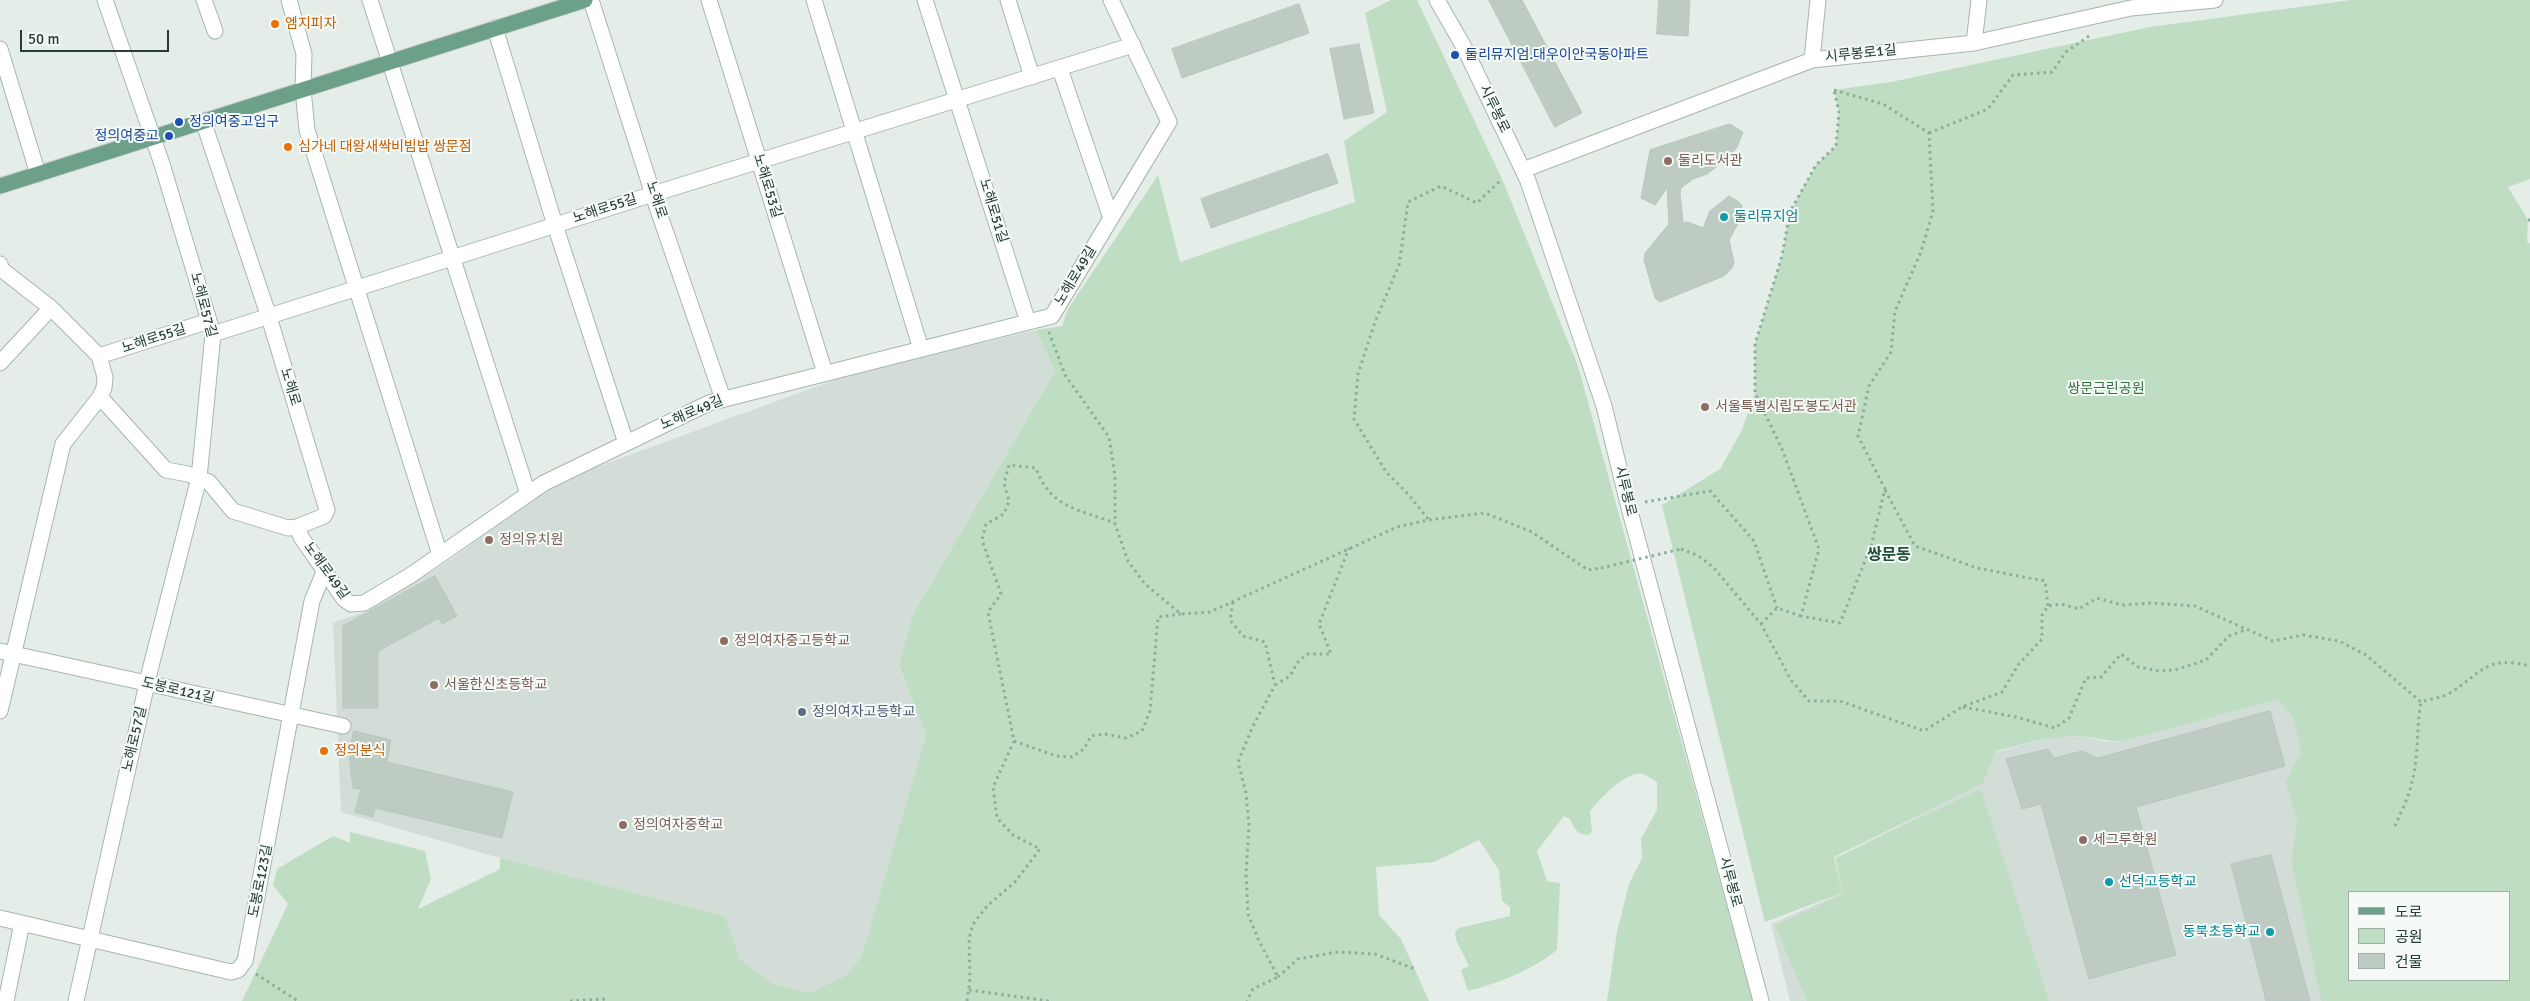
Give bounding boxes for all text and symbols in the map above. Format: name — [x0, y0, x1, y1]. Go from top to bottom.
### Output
place label: 엠지피자 — [285, 16, 337, 32]
marker: 엠지피자 — [269, 18, 281, 30]
scale bar — [22, 20, 171, 52]
text: 50 m — [28, 30, 59, 48]
street label: 시루봉로1길 — [1824, 42, 1898, 66]
place label: 둘리뮤지엄.대우이안국동아파트 — [1465, 47, 1649, 63]
marker: 둘리뮤지엄.대우이안국동아파트 — [1449, 49, 1461, 61]
street label: 시루봉로 — [1475, 82, 1513, 136]
place label: 정의여중고입구 — [189, 114, 279, 130]
marker: 정의여중고입구 — [173, 116, 185, 128]
place label: 정의여중고 — [95, 128, 159, 144]
marker: 정의여중고 — [163, 130, 175, 142]
place label: 심가네 대왕새싹비빔밥 쌍문점 — [298, 139, 472, 155]
marker: 심가네 대왕새싹비빔밥 쌍문점 — [282, 141, 294, 153]
street label: 노해로53길 — [749, 152, 785, 220]
place label: 둘리도서관 — [1678, 153, 1742, 169]
marker: 둘리도서관 — [1662, 155, 1674, 167]
street label: 노해로51길 — [975, 177, 1011, 245]
street label: 노해로 — [642, 179, 670, 221]
street label: 노해로55길 — [571, 191, 639, 227]
place label: 둘리뮤지엄 — [1734, 209, 1798, 225]
marker: 둘리뮤지엄 — [1718, 211, 1730, 223]
street label: 노해로49길 — [1052, 243, 1100, 309]
street label: 노해로57길 — [186, 271, 220, 339]
street label: 노해로55길 — [120, 321, 188, 357]
street label: 노해로 — [276, 366, 304, 408]
park label: 쌍문근린공원 — [2067, 381, 2145, 397]
street label: 노해로49길 — [658, 392, 726, 434]
place label: 서울특별시립도봉도서관 — [1715, 399, 1857, 415]
marker: 서울특별시립도봉도서관 — [1699, 401, 1711, 413]
street label: 시루봉로 — [1611, 464, 1639, 518]
place label: 정의유치원 — [499, 532, 563, 548]
marker: 정의유치원 — [483, 534, 495, 546]
street label: 노해로49길 — [300, 539, 352, 603]
district label: 쌍문동 — [1867, 546, 1911, 566]
place label: 정의여자중고등학교 — [734, 633, 850, 649]
marker: 정의여자중고등학교 — [718, 635, 730, 647]
street label: 도봉로121길 — [140, 674, 216, 708]
place label: 서울한신초등학교 — [444, 677, 547, 693]
marker: 서울한신초등학교 — [428, 679, 440, 691]
place label: 정의여자고등학교 — [812, 704, 915, 720]
street label: 노해로57길 — [119, 705, 151, 773]
marker: 정의여자고등학교 — [796, 706, 808, 718]
place label: 정의분식 — [334, 743, 386, 759]
marker: 정의분식 — [318, 745, 330, 757]
place label: 정의여자중학교 — [633, 817, 723, 833]
marker: 정의여자중학교 — [617, 819, 629, 831]
place label: 세그루학원 — [2093, 832, 2157, 848]
marker: 세그루학원 — [2077, 834, 2089, 846]
street label: 도봉로123길 — [246, 843, 276, 919]
street label: 시루봉로 — [1715, 855, 1745, 909]
place label: 선덕고등학교 — [2119, 874, 2196, 890]
marker: 선덕고등학교 — [2103, 876, 2115, 888]
legend — [2348, 891, 2510, 981]
text: 도로 — [2395, 903, 2423, 921]
place label: 동북초등학교 — [2183, 924, 2260, 940]
marker: 동북초등학교 — [2264, 926, 2276, 938]
text: 공원 — [2395, 928, 2423, 946]
text: 건물 — [2395, 953, 2423, 971]

